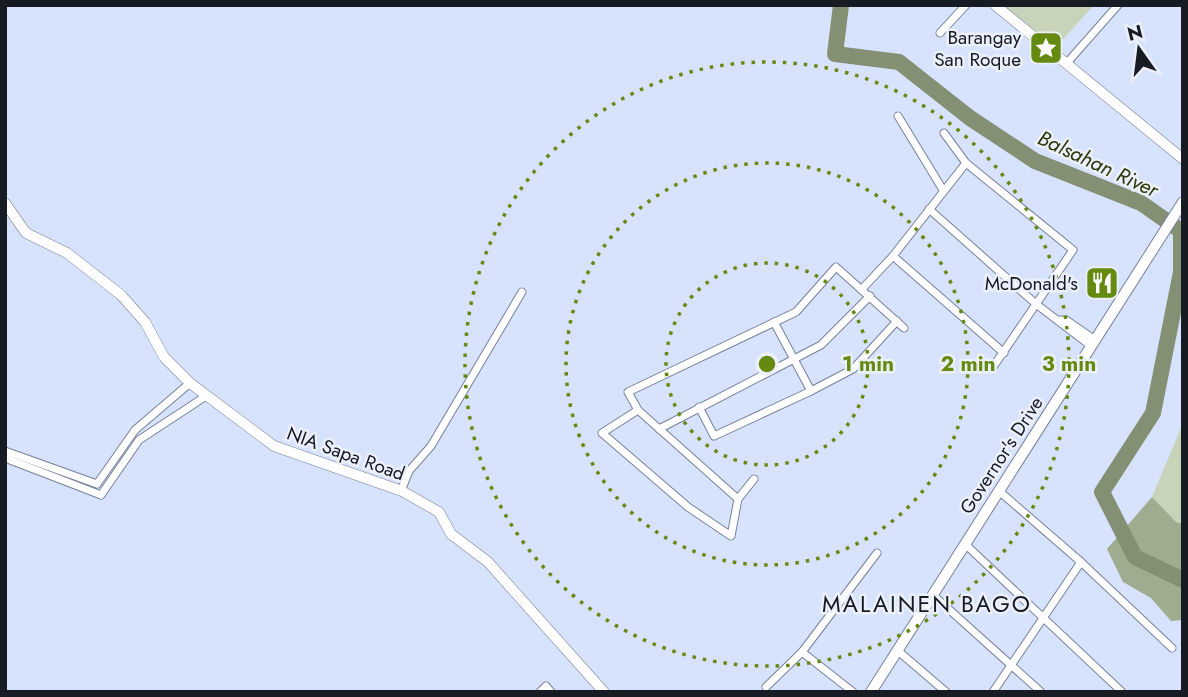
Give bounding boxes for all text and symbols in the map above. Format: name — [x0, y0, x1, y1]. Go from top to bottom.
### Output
north arrow — [1104, 14, 1174, 84]
text: N — [1124, 18, 1146, 48]
place label: Barangay San Roque — [934, 24, 1022, 73]
place icon: Barangay San Roque — [1027, 29, 1065, 67]
water label: Balsahan River — [1033, 123, 1164, 205]
restaurant icon: McDonald's — [1083, 264, 1121, 302]
place label: McDonald's — [985, 270, 1078, 297]
text: 1 min — [842, 349, 894, 379]
text: 2 min — [940, 349, 996, 379]
text: 3 min — [1042, 349, 1096, 379]
centre of rings — [755, 352, 779, 376]
street label: Governor's Drive — [953, 391, 1050, 519]
street label: NIA Sapa Road — [283, 420, 409, 487]
district label: MALAINEN BAGO — [822, 587, 1032, 621]

